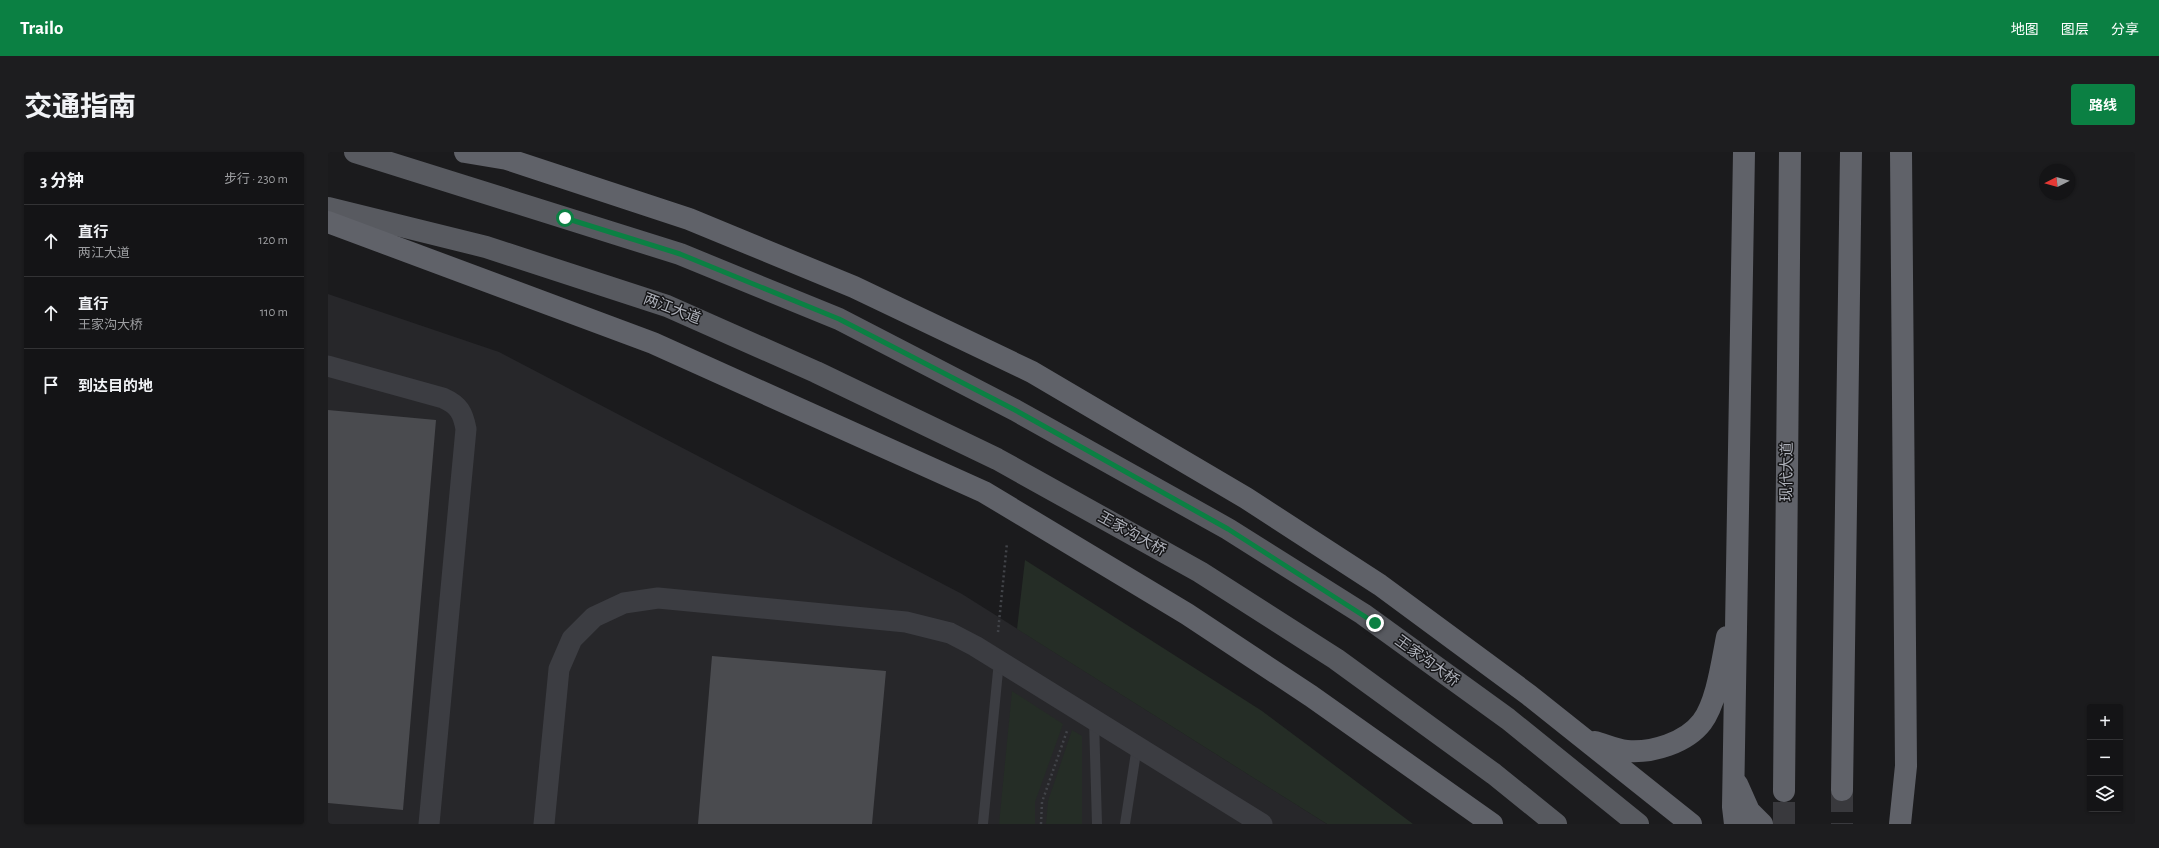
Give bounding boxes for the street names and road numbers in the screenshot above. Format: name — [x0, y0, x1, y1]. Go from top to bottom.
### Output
street label: 两江大道 — [641, 290, 703, 327]
street label: 现代大道 — [1777, 442, 1795, 502]
street label: 王家沟大桥 — [1096, 508, 1169, 559]
street label: 王家沟大桥 — [1392, 632, 1462, 689]

